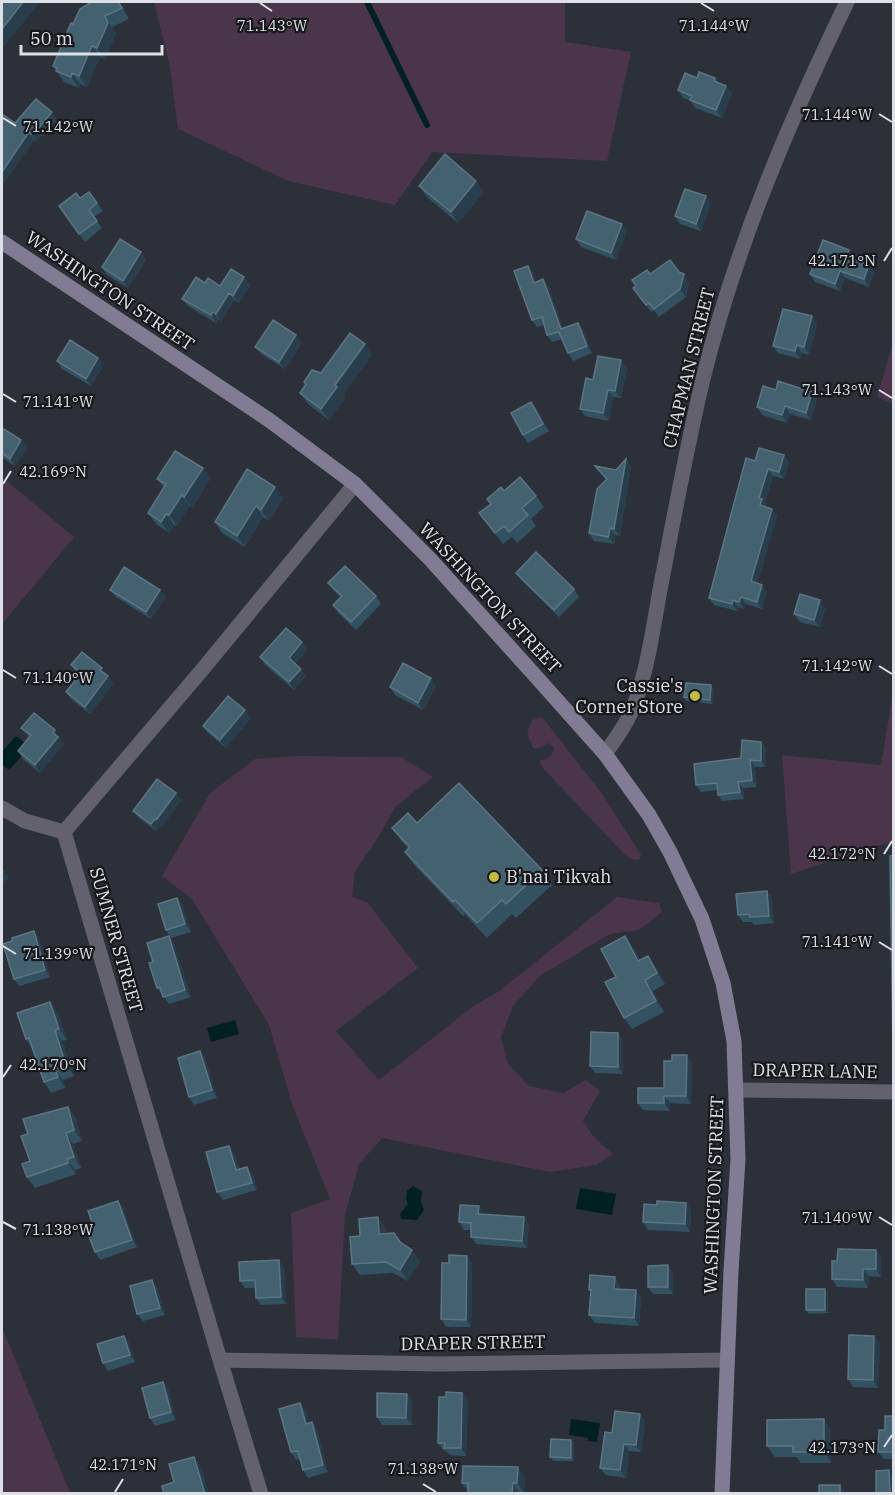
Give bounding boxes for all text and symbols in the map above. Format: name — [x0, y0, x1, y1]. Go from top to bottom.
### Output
text: 71.143°W — [237, 16, 308, 35]
text: 71.144°W — [679, 16, 750, 35]
scale bar — [21, 18, 162, 56]
text: 50 m — [30, 27, 73, 50]
text: 71.144°W — [802, 105, 873, 124]
text: 71.142°W — [23, 117, 94, 136]
street label: WASHINGTON STREET — [22, 226, 199, 356]
text: 42.171°N — [808, 251, 876, 270]
street label: CHAPMAN STREET — [657, 285, 720, 451]
text: 71.143°W — [802, 380, 873, 399]
text: 71.141°W — [23, 392, 94, 411]
text: 42.169°N — [19, 462, 87, 481]
street label: WASHINGTON STREET — [414, 517, 567, 678]
text: 71.142°W — [802, 656, 873, 675]
text: 71.140°W — [23, 668, 94, 687]
place label: Cassie's Corner Store — [575, 674, 683, 718]
marker: Cassie's Corner Store — [688, 689, 702, 703]
text: 42.172°N — [808, 844, 876, 863]
street label: SUMNER STREET — [85, 864, 148, 1016]
place label: B'nai Tikvah — [506, 865, 612, 888]
marker: B'nai Tikvah — [487, 870, 501, 884]
text: 71.141°W — [802, 932, 873, 951]
text: 71.139°W — [23, 944, 94, 963]
text: 42.170°N — [19, 1055, 87, 1074]
street label: DRAPER LANE — [752, 1058, 878, 1083]
street label: WASHINGTON STREET — [699, 1095, 728, 1294]
text: 71.140°W — [802, 1208, 873, 1227]
text: 71.138°W — [23, 1220, 94, 1239]
street label: DRAPER STREET — [400, 1330, 546, 1355]
text: 42.173°N — [808, 1438, 876, 1457]
text: 42.171°N — [89, 1455, 157, 1474]
text: 71.138°W — [388, 1459, 459, 1478]

